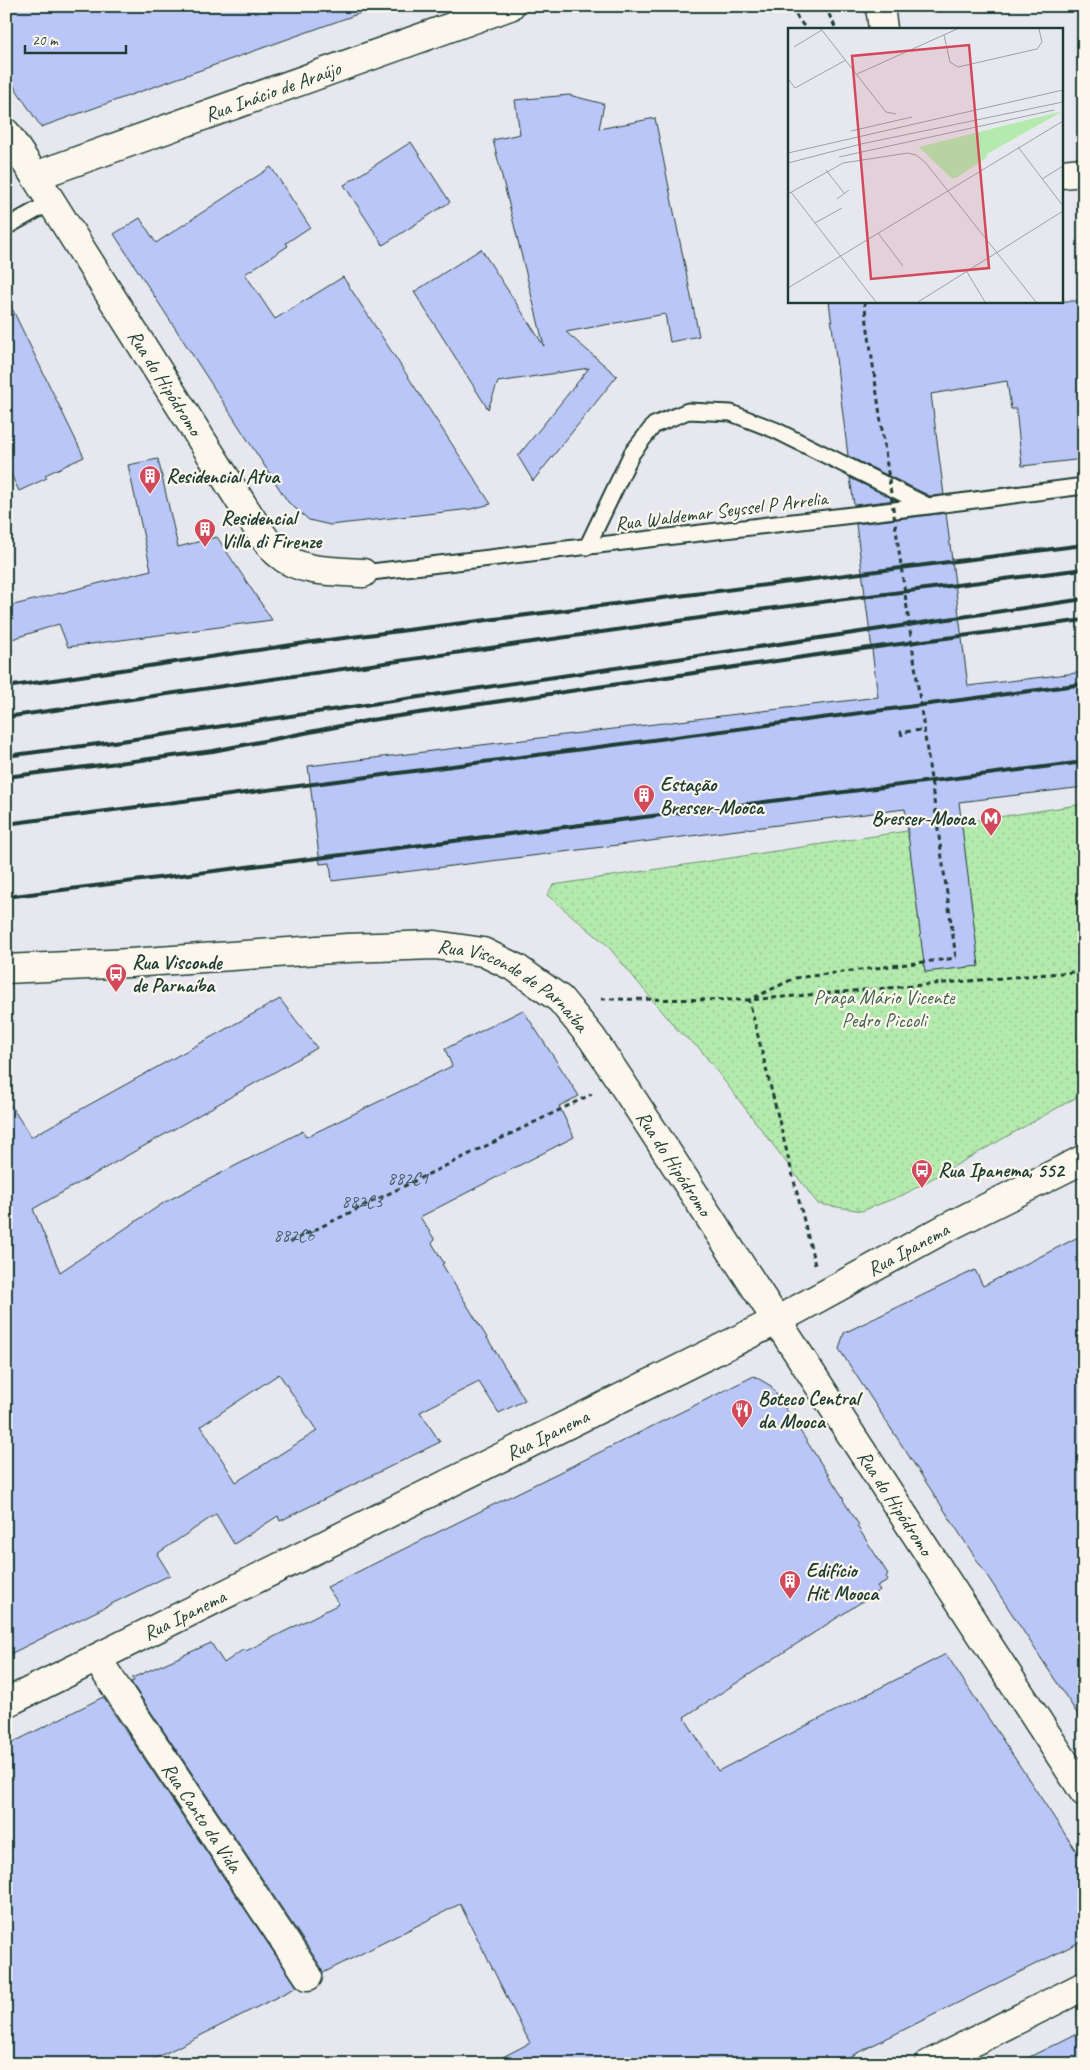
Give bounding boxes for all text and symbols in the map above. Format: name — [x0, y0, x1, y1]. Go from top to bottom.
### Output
scale bar — [25, 22, 126, 54]
inset map — [788, 28, 1062, 302]
text: 20 m — [32, 31, 59, 50]
street label: Rua Inácio de Araújo — [201, 55, 345, 127]
street label: Rua do Hipódromo — [123, 325, 209, 442]
building icon: Residencial Atua — [138, 464, 162, 495]
place label: Residencial Atua — [166, 464, 281, 489]
street label: Rua Waldemar Seyssel P Arrelia — [613, 485, 830, 536]
place label: Residencial Villa di Firenze — [221, 506, 322, 554]
building icon: Residencial Villa di Firenze — [193, 517, 217, 548]
place label: Estação Bresser-Mooca — [660, 772, 765, 820]
building icon: Estação Bresser-Mooca — [632, 783, 656, 814]
place label: Bresser-Mooca — [872, 806, 977, 831]
metro station icon: Bresser-Mooca — [979, 806, 1003, 837]
street label: Rua Visconde de Parnaíba — [436, 933, 595, 1038]
place label: Rua Visconde de Parnaíba — [132, 950, 223, 998]
bus stop icon: Rua Visconde de Parnaíba — [104, 962, 128, 993]
park label: Praça Mário Vicente Pedro Piccoli — [813, 985, 956, 1033]
street label: Rua do Hipódromo — [631, 1106, 719, 1222]
bus stop icon: Rua Ipanema, 552 — [910, 1158, 934, 1189]
place label: Rua Ipanema, 552 — [938, 1158, 1066, 1183]
house number: 882C1 — [388, 1167, 429, 1189]
house number: 882C3 — [342, 1190, 384, 1212]
street label: Rua Ipanema — [863, 1216, 955, 1281]
house number: 882C6 — [274, 1224, 315, 1246]
place label: Boteco Central da Mooca — [758, 1386, 863, 1434]
restaurant icon: Boteco Central da Mooca — [730, 1398, 754, 1429]
street label: Rua Ipanema — [502, 1403, 594, 1466]
street label: Rua do Hipódromo — [852, 1445, 940, 1561]
place label: Edifício Hit Mooca — [806, 1558, 880, 1606]
building icon: Edifício Hit Mooca — [778, 1569, 802, 1600]
street label: Rua Ipanema — [139, 1583, 232, 1646]
street label: Rua Canto da Vida — [157, 1757, 248, 1878]

